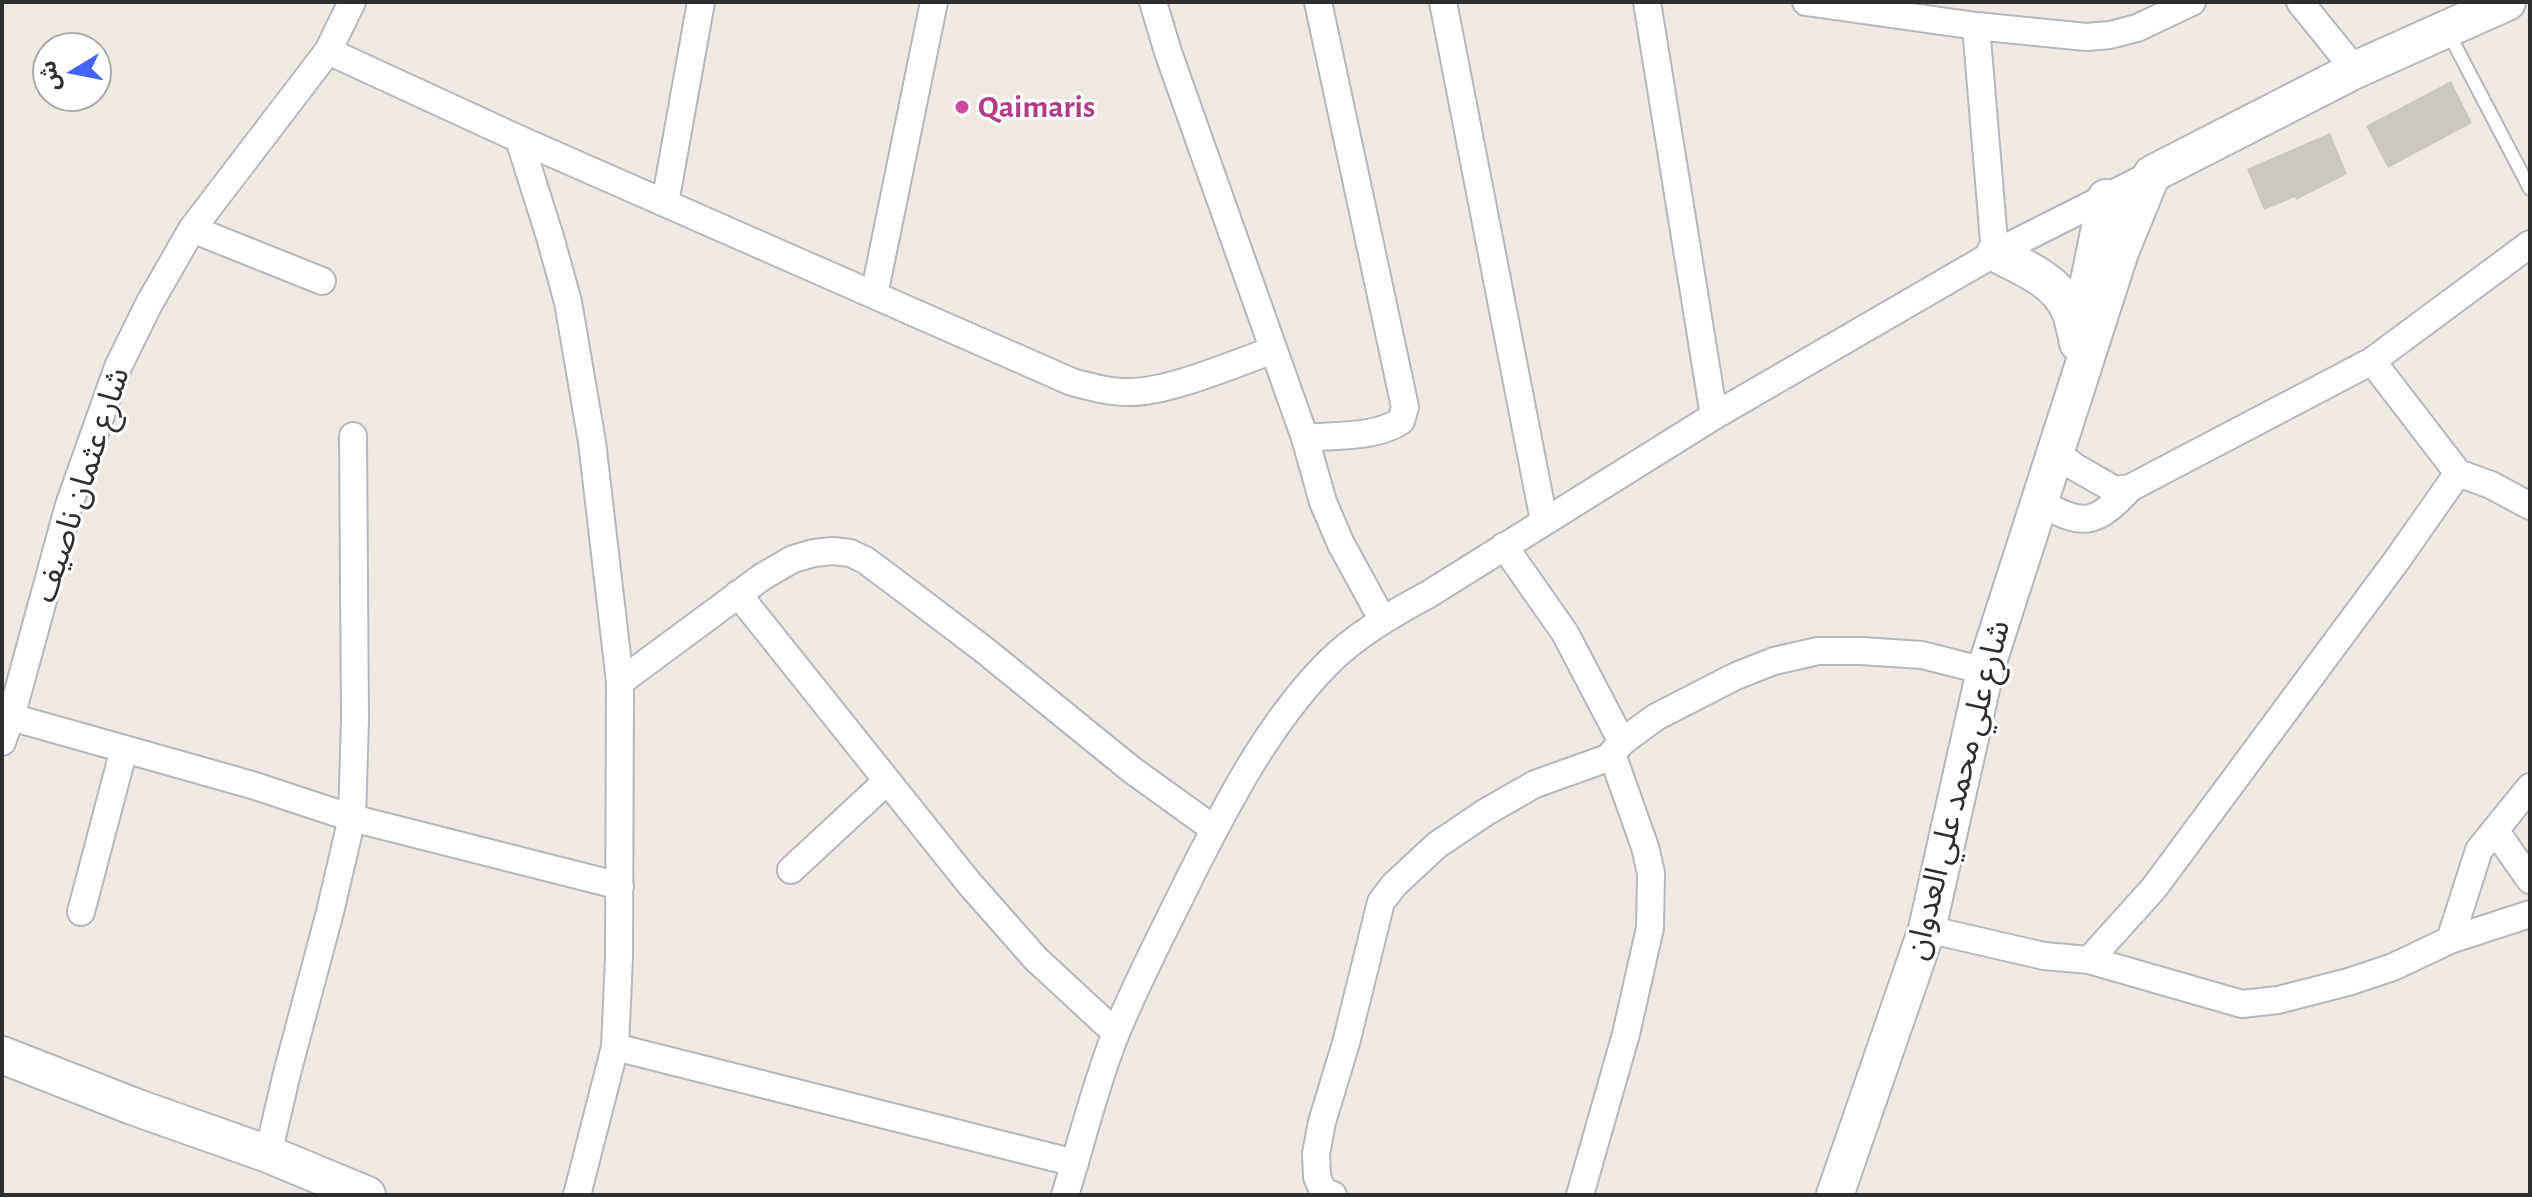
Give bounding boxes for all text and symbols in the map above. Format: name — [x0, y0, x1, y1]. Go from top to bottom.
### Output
north arrow — [32, 32, 112, 112]
text: ش — [37, 59, 64, 93]
place label: Qaimaris — [978, 88, 1095, 126]
marker: Qaimaris — [953, 98, 971, 116]
street label: شارع عثمان ناصيف — [26, 363, 138, 607]
street label: شارع علي محمد علي العدوان — [1897, 616, 2019, 964]

